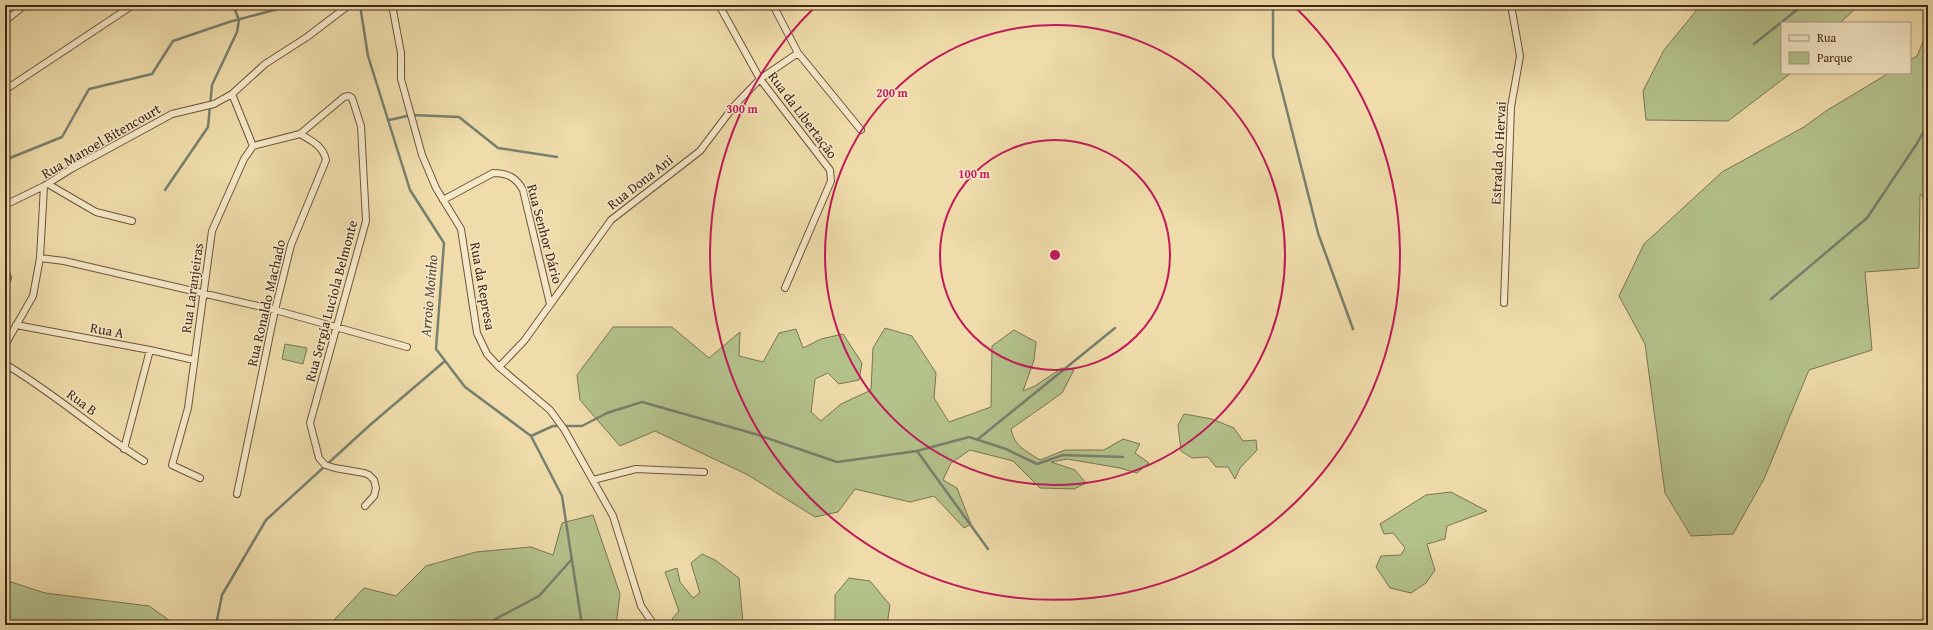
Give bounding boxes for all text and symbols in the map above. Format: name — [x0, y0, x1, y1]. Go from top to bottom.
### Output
legend — [1781, 22, 1911, 74]
text: Rua — [1817, 29, 1836, 46]
text: Parque — [1817, 49, 1853, 66]
street label: Rua da Libertação — [764, 67, 842, 163]
text: 200 m — [876, 84, 909, 101]
street label: Rua Manoel Bitencourt — [38, 99, 164, 183]
text: 300 m — [726, 100, 759, 117]
street label: Estrada do Hervai — [1485, 101, 1511, 205]
street label: Rua Dona Ani — [603, 150, 677, 214]
text: 100 m — [958, 165, 991, 182]
street label: Rua Senhor Dário — [522, 182, 568, 286]
street label: Rua Sergia Luciola Belmonte — [300, 217, 362, 384]
street label: Rua Ronaldo Machado — [242, 238, 290, 368]
street label: Rua da Represa — [465, 240, 501, 332]
street label: Rua Laranjeiras — [176, 242, 208, 334]
centre of rings — [1048, 248, 1062, 262]
water label: Arroio Moinho — [414, 253, 443, 339]
street label: Rua A — [89, 317, 126, 343]
street label: Rua B — [63, 384, 101, 420]

